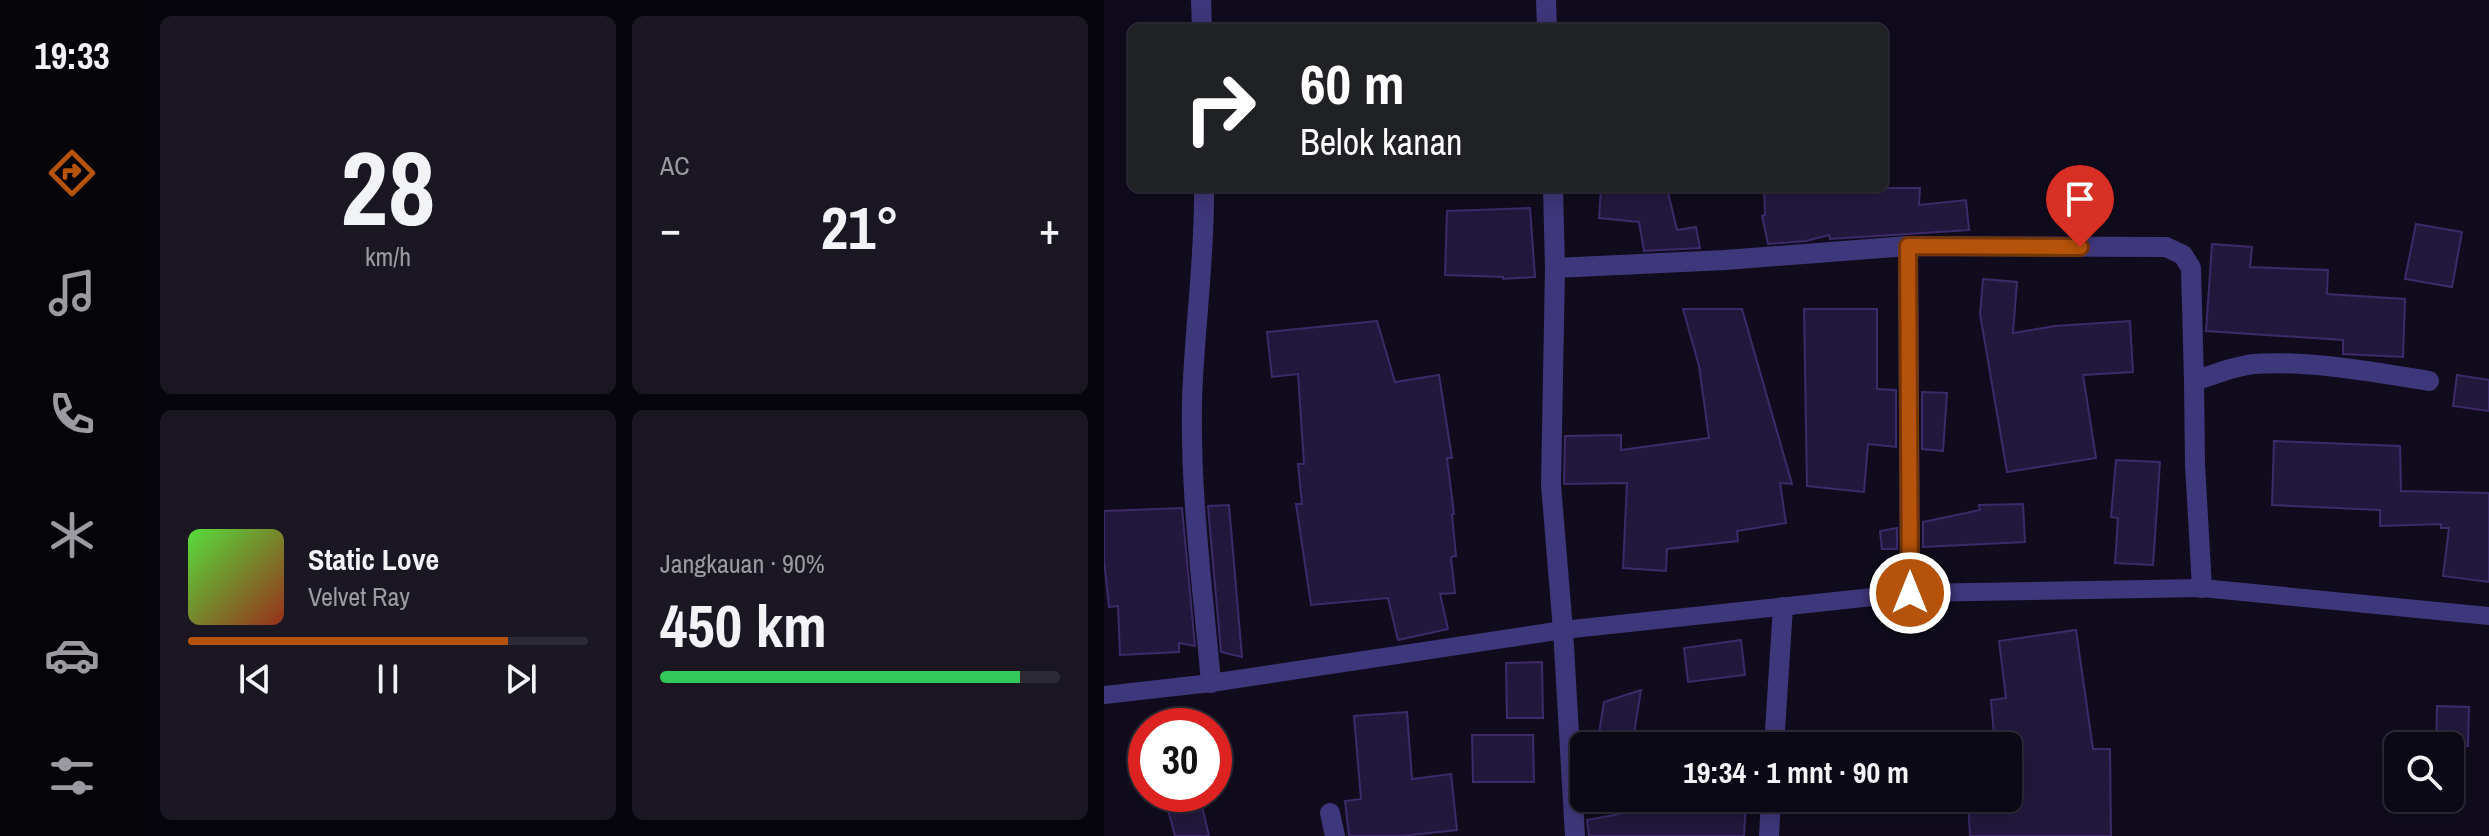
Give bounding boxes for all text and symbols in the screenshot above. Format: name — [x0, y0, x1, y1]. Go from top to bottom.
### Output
text: 19:33 — [34, 32, 110, 80]
text: 60 m — [1300, 46, 1405, 121]
icon: right — [1168, 56, 1272, 160]
text: 28 — [341, 117, 435, 257]
text: Belok kanan — [1300, 118, 1462, 166]
icon: directions — [44, 145, 100, 201]
text: AC — [660, 148, 690, 183]
pin — [2046, 165, 2114, 247]
icon: arrive — [2058, 177, 2102, 221]
text: 21° — [821, 187, 899, 268]
text: − — [660, 198, 681, 258]
text: + — [1039, 198, 1060, 258]
text: km/h — [365, 239, 411, 274]
icon: music — [44, 265, 100, 321]
icon: phone — [44, 386, 100, 442]
icon: climate — [44, 507, 100, 563]
text: Static Love — [308, 539, 439, 579]
text: Jangkauan · 90% — [660, 546, 825, 581]
position arrow — [1868, 551, 1952, 635]
text: Velvet Ray — [308, 579, 410, 614]
text: 450 km — [660, 585, 827, 666]
icon: car — [44, 627, 100, 683]
icon: previous — [233, 657, 277, 701]
icon: pause — [366, 657, 410, 701]
icon: next — [499, 657, 543, 701]
speed limit sign: 30 — [1128, 708, 1232, 812]
map controls — [2384, 732, 2464, 812]
button: search — [2384, 732, 2464, 812]
icon: filters — [44, 748, 100, 804]
text: 19:34 · 1 mnt · 90 m — [1683, 752, 1909, 792]

